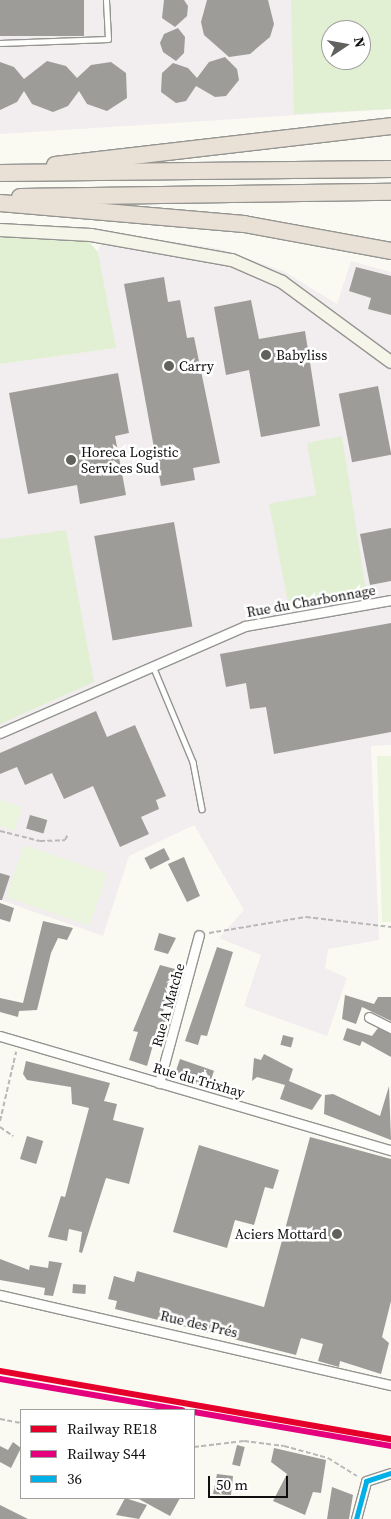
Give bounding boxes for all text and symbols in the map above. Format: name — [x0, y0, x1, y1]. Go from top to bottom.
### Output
north arrow — [321, 20, 371, 70]
text: N — [349, 35, 371, 49]
place label: Babyliss — [276, 347, 327, 363]
marker: Babyliss — [260, 349, 272, 361]
place label: Carry — [179, 358, 214, 374]
marker: Carry — [163, 360, 175, 372]
place label: Horeca Logistic Services Sud — [81, 444, 179, 477]
marker: Horeca Logistic Services Sud — [65, 454, 77, 466]
street label: Rue du Charbonnage — [245, 581, 377, 621]
street label: Rue A Matche — [148, 961, 188, 1049]
street label: Rue du Trixhay — [151, 1059, 247, 1101]
place label: Aciers Mottard — [235, 1226, 327, 1242]
marker: Aciers Mottard — [331, 1228, 343, 1240]
street label: Rue des Prés — [159, 1307, 239, 1341]
legend — [20, 1409, 195, 1499]
text: Railway RE18 — [67, 1418, 157, 1439]
text: Railway S44 — [67, 1443, 146, 1464]
scale bar — [211, 1466, 291, 1498]
text: 36 — [67, 1468, 82, 1489]
text: 50 m — [216, 1474, 248, 1495]

